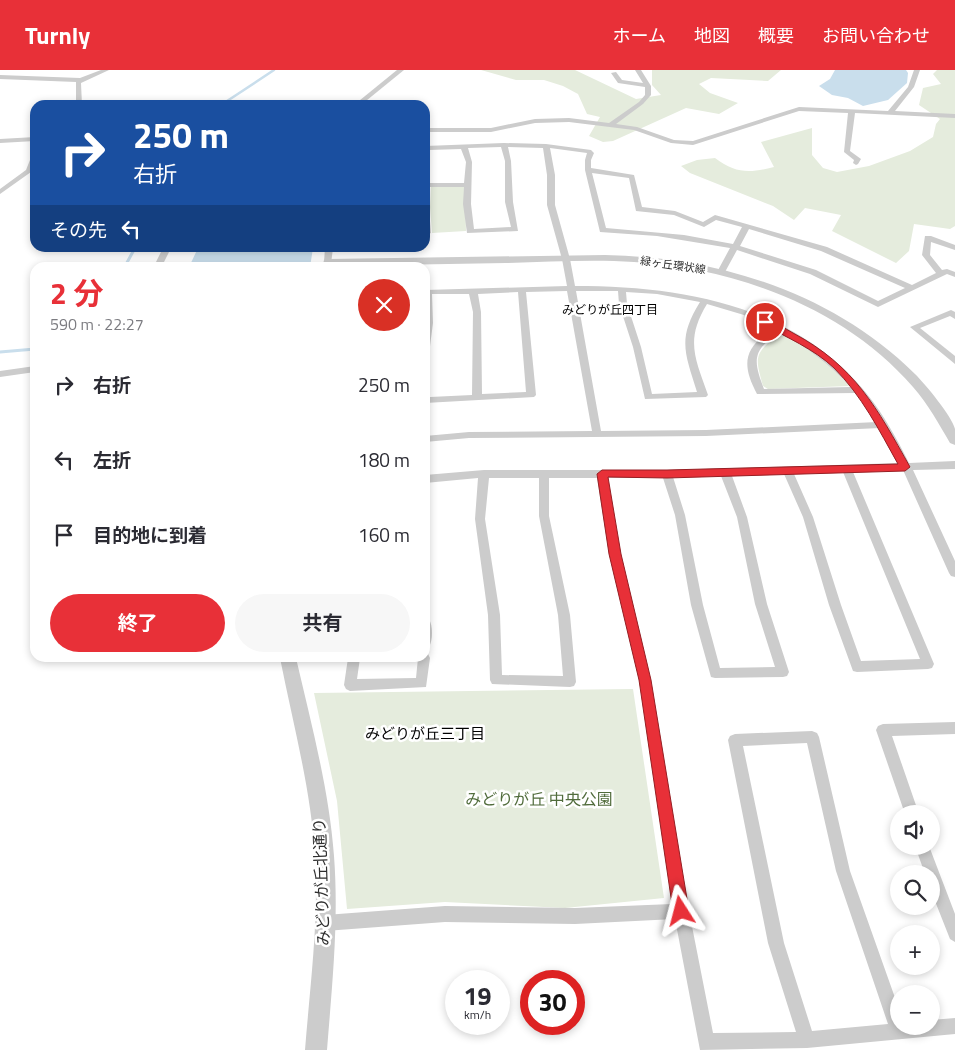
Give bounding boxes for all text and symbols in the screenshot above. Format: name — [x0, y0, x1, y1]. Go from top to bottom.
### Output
text: Turnly — [25, 17, 90, 53]
text: ホーム — [613, 22, 666, 49]
text: 地図 — [694, 22, 730, 49]
text: 概要 — [758, 22, 794, 49]
text: お問い合わせ — [822, 22, 930, 49]
text: 250 m — [133, 108, 229, 162]
icon: right — [50, 120, 115, 185]
text: 右折 — [133, 157, 177, 191]
text: その先 — [50, 215, 107, 244]
icon: left — [117, 215, 145, 243]
street label: 緑ヶ丘環状線 — [639, 252, 707, 278]
text: 2 分 — [50, 270, 103, 316]
button: close — [358, 279, 410, 331]
district label: みどりが丘四丁目 — [562, 300, 658, 319]
pin — [744, 301, 786, 343]
icon: arrive — [751, 308, 779, 336]
text: 590 m · 22:27 — [50, 312, 144, 336]
text: 右折 — [93, 370, 131, 399]
text: 250 m — [358, 370, 410, 399]
icon: right — [50, 371, 78, 399]
text: 左折 — [93, 445, 131, 474]
text: 180 m — [358, 445, 410, 474]
icon: left — [50, 446, 78, 474]
text: 目的地に到着 — [93, 520, 207, 549]
text: 160 m — [358, 520, 410, 549]
icon: arrive — [50, 521, 78, 549]
button: 終了 — [50, 594, 225, 652]
button: 共有 — [235, 594, 410, 652]
district label: みどりが丘三丁目 — [365, 722, 485, 745]
park label: みどりが丘 中央公園 — [465, 787, 613, 811]
map controls — [890, 805, 940, 1035]
button: sound — [890, 805, 940, 855]
street label: みどりが丘北通り — [307, 818, 335, 946]
button: search — [890, 865, 940, 915]
position arrow — [654, 884, 706, 936]
button: + — [890, 925, 940, 975]
speed limit sign: 30 — [520, 970, 585, 1035]
text: 19 — [463, 977, 492, 1015]
button: − — [890, 985, 940, 1035]
text: km/h — [464, 1005, 491, 1024]

